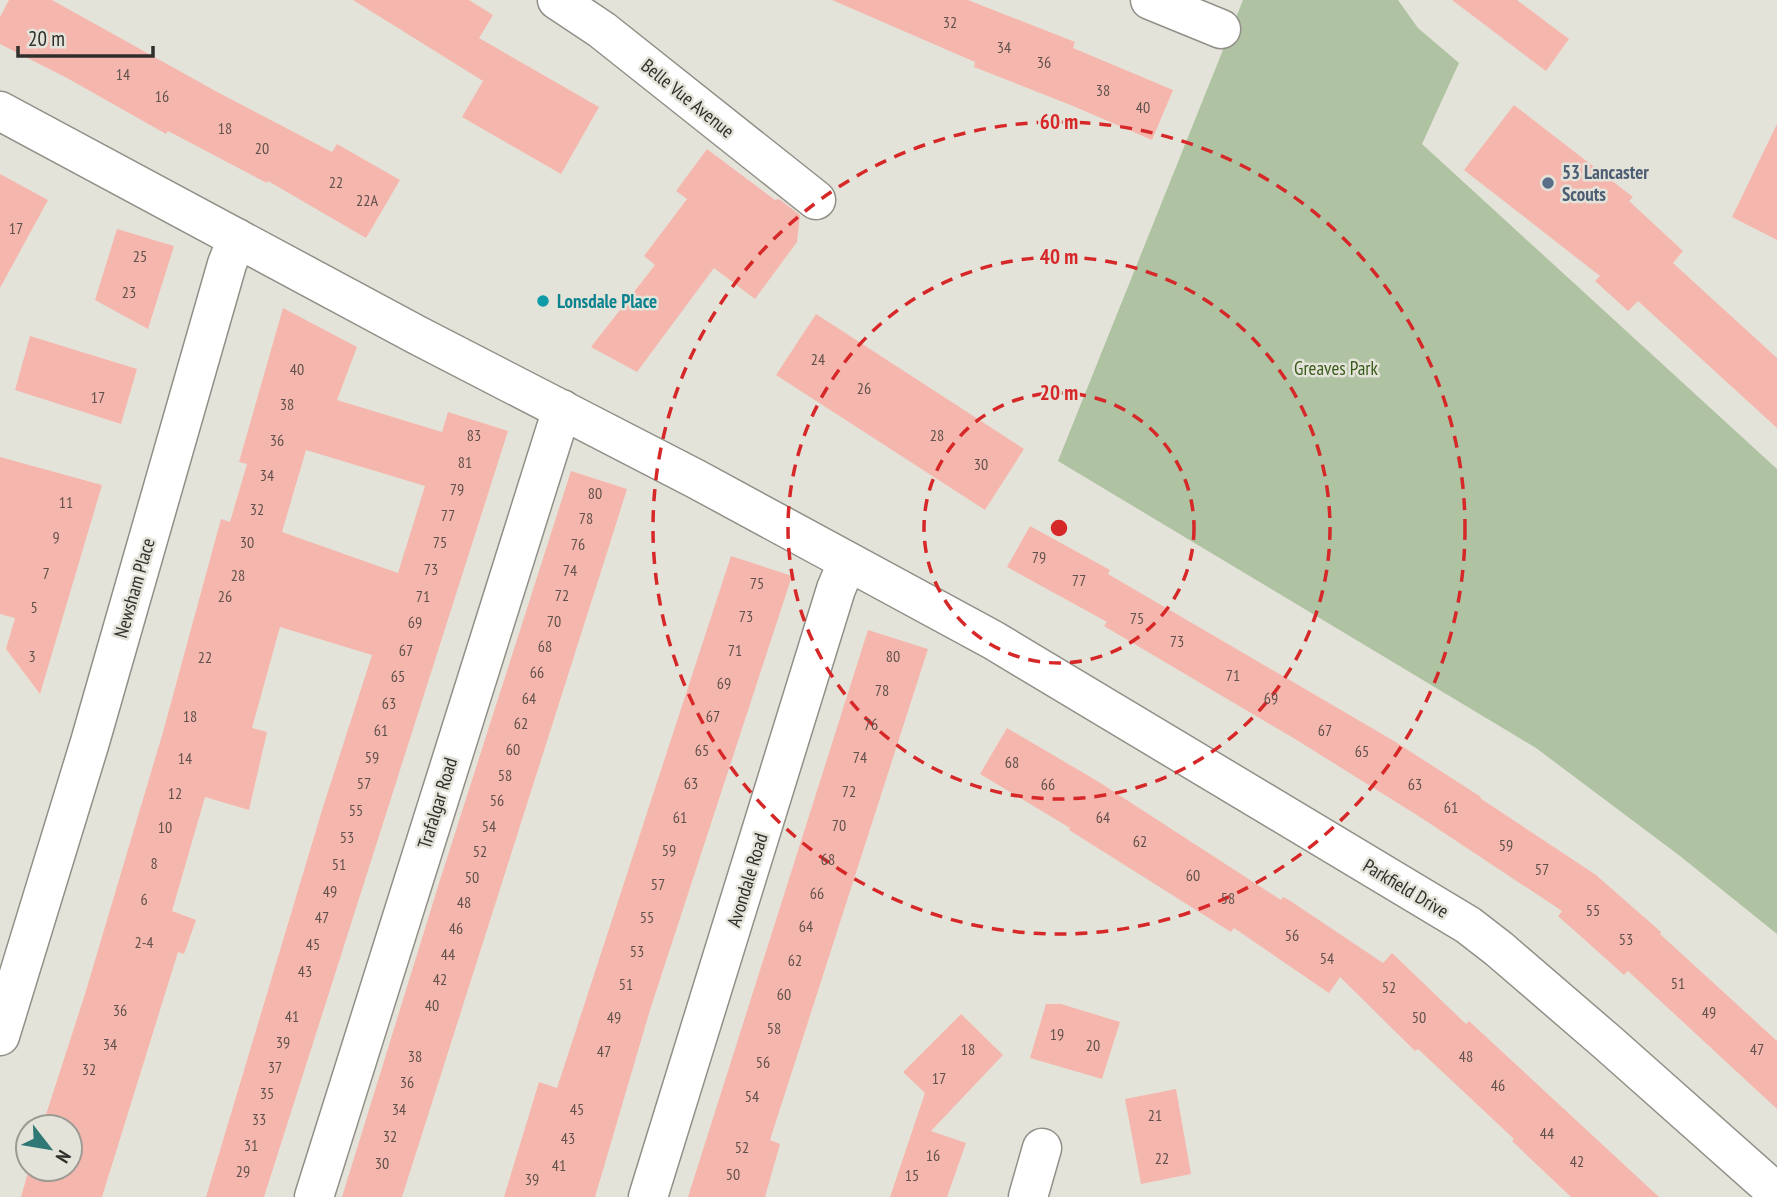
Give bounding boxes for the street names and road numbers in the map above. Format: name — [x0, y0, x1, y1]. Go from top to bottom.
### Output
street label: Belle Vue Avenue — [637, 53, 739, 143]
street label: Newsham Place — [108, 535, 160, 641]
street label: Trafalgar Road — [412, 755, 462, 851]
street label: Avondale Road — [721, 830, 773, 930]
street label: Parkfield Drive — [1359, 853, 1453, 923]

